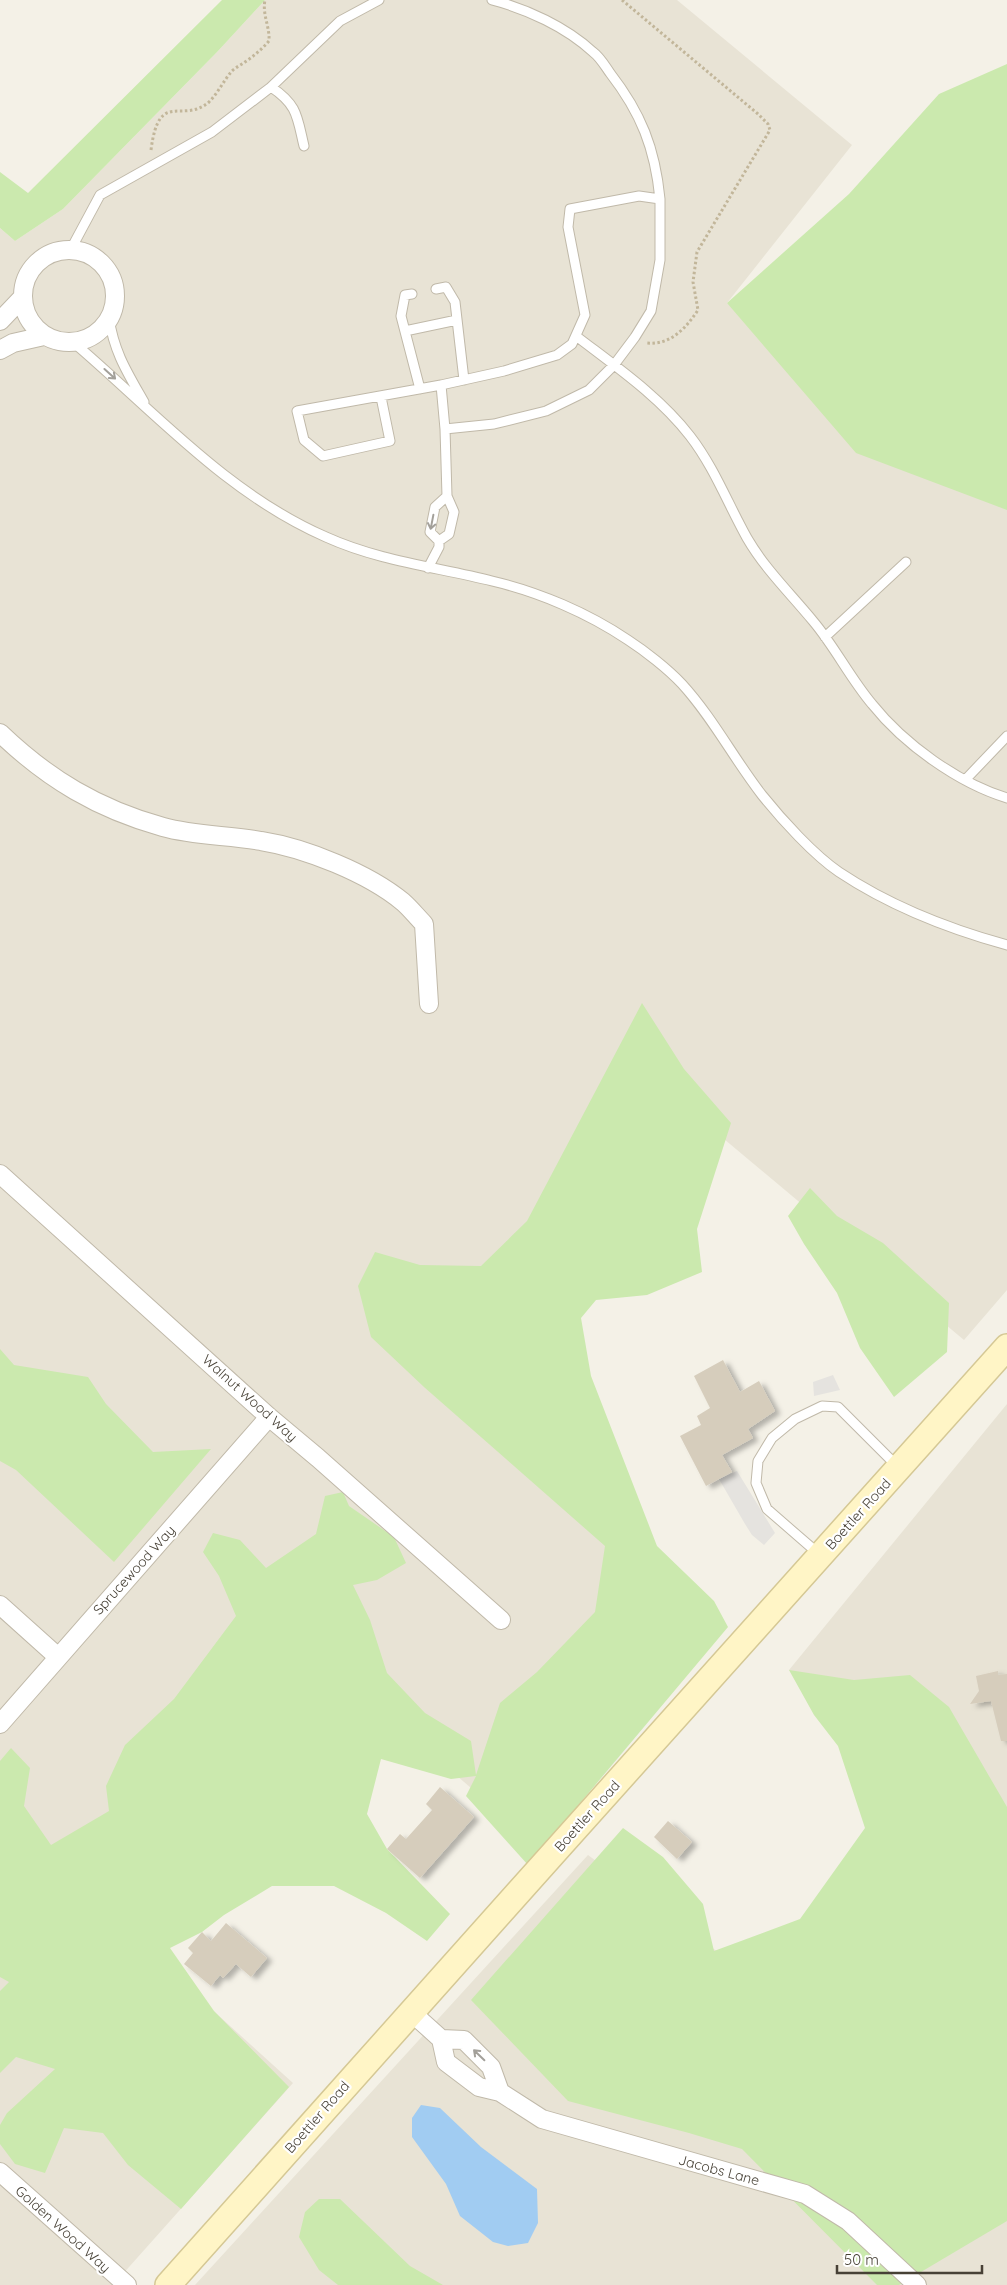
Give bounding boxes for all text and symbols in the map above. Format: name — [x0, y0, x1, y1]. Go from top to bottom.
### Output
one-way arrow — [103, 368, 116, 380]
one-way arrow — [427, 514, 437, 530]
street label: Walnut Wood Way — [199, 1350, 301, 1446]
street label: Boettler Road — [821, 1475, 895, 1553]
street label: Sprucewood Way — [89, 1521, 179, 1619]
street label: Boettler Road — [550, 1777, 624, 1855]
one-way arrow — [473, 2049, 485, 2061]
street label: Boettler Road — [281, 2077, 353, 2157]
street label: Jacobs Lane — [677, 2151, 762, 2189]
street label: Golden Wood Way — [12, 2182, 114, 2276]
scale bar — [837, 2242, 982, 2274]
text: 50 m — [844, 2250, 879, 2269]

